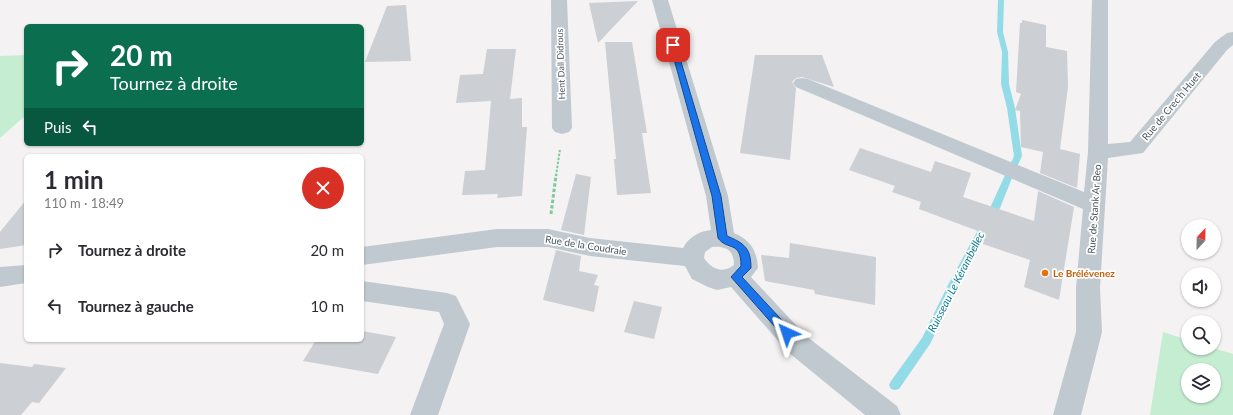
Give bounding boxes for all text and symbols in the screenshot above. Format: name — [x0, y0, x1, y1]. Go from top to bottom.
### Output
street label: Hent Dall Didrous — [554, 28, 567, 100]
pin — [656, 28, 690, 62]
icon: arrive — [662, 34, 684, 56]
text: 20 m — [110, 38, 173, 72]
icon: right — [44, 40, 96, 92]
street label: Rue de Crec'h Huet — [1139, 69, 1203, 142]
text: Tournez à droite — [110, 72, 238, 94]
icon: left — [79, 116, 101, 138]
text: Puis — [44, 118, 71, 136]
street label: Rue de Stank Ar Beo — [1085, 164, 1103, 254]
text: 1 min — [44, 165, 104, 194]
button: close — [302, 167, 344, 209]
text: 110 m · 18:49 — [44, 195, 124, 211]
north arrow — [1181, 219, 1221, 259]
map controls — [1181, 219, 1221, 403]
water label: Ruisseau Le Kérambellec — [925, 229, 987, 334]
street label: Rue de la Coudraie — [544, 233, 628, 257]
icon: right — [44, 239, 66, 261]
text: Tournez à droite — [78, 241, 186, 259]
text: 20 m — [310, 241, 344, 259]
place label: Le Brélévenez — [1053, 267, 1115, 279]
button: sound — [1181, 267, 1221, 307]
marker: Le Brélévenez — [1040, 268, 1050, 278]
icon: left — [44, 295, 66, 317]
text: Tournez à gauche — [78, 297, 194, 315]
text: 10 m — [310, 297, 344, 315]
position arrow — [766, 312, 808, 354]
button: search — [1181, 315, 1221, 355]
button: layers — [1181, 363, 1221, 403]

